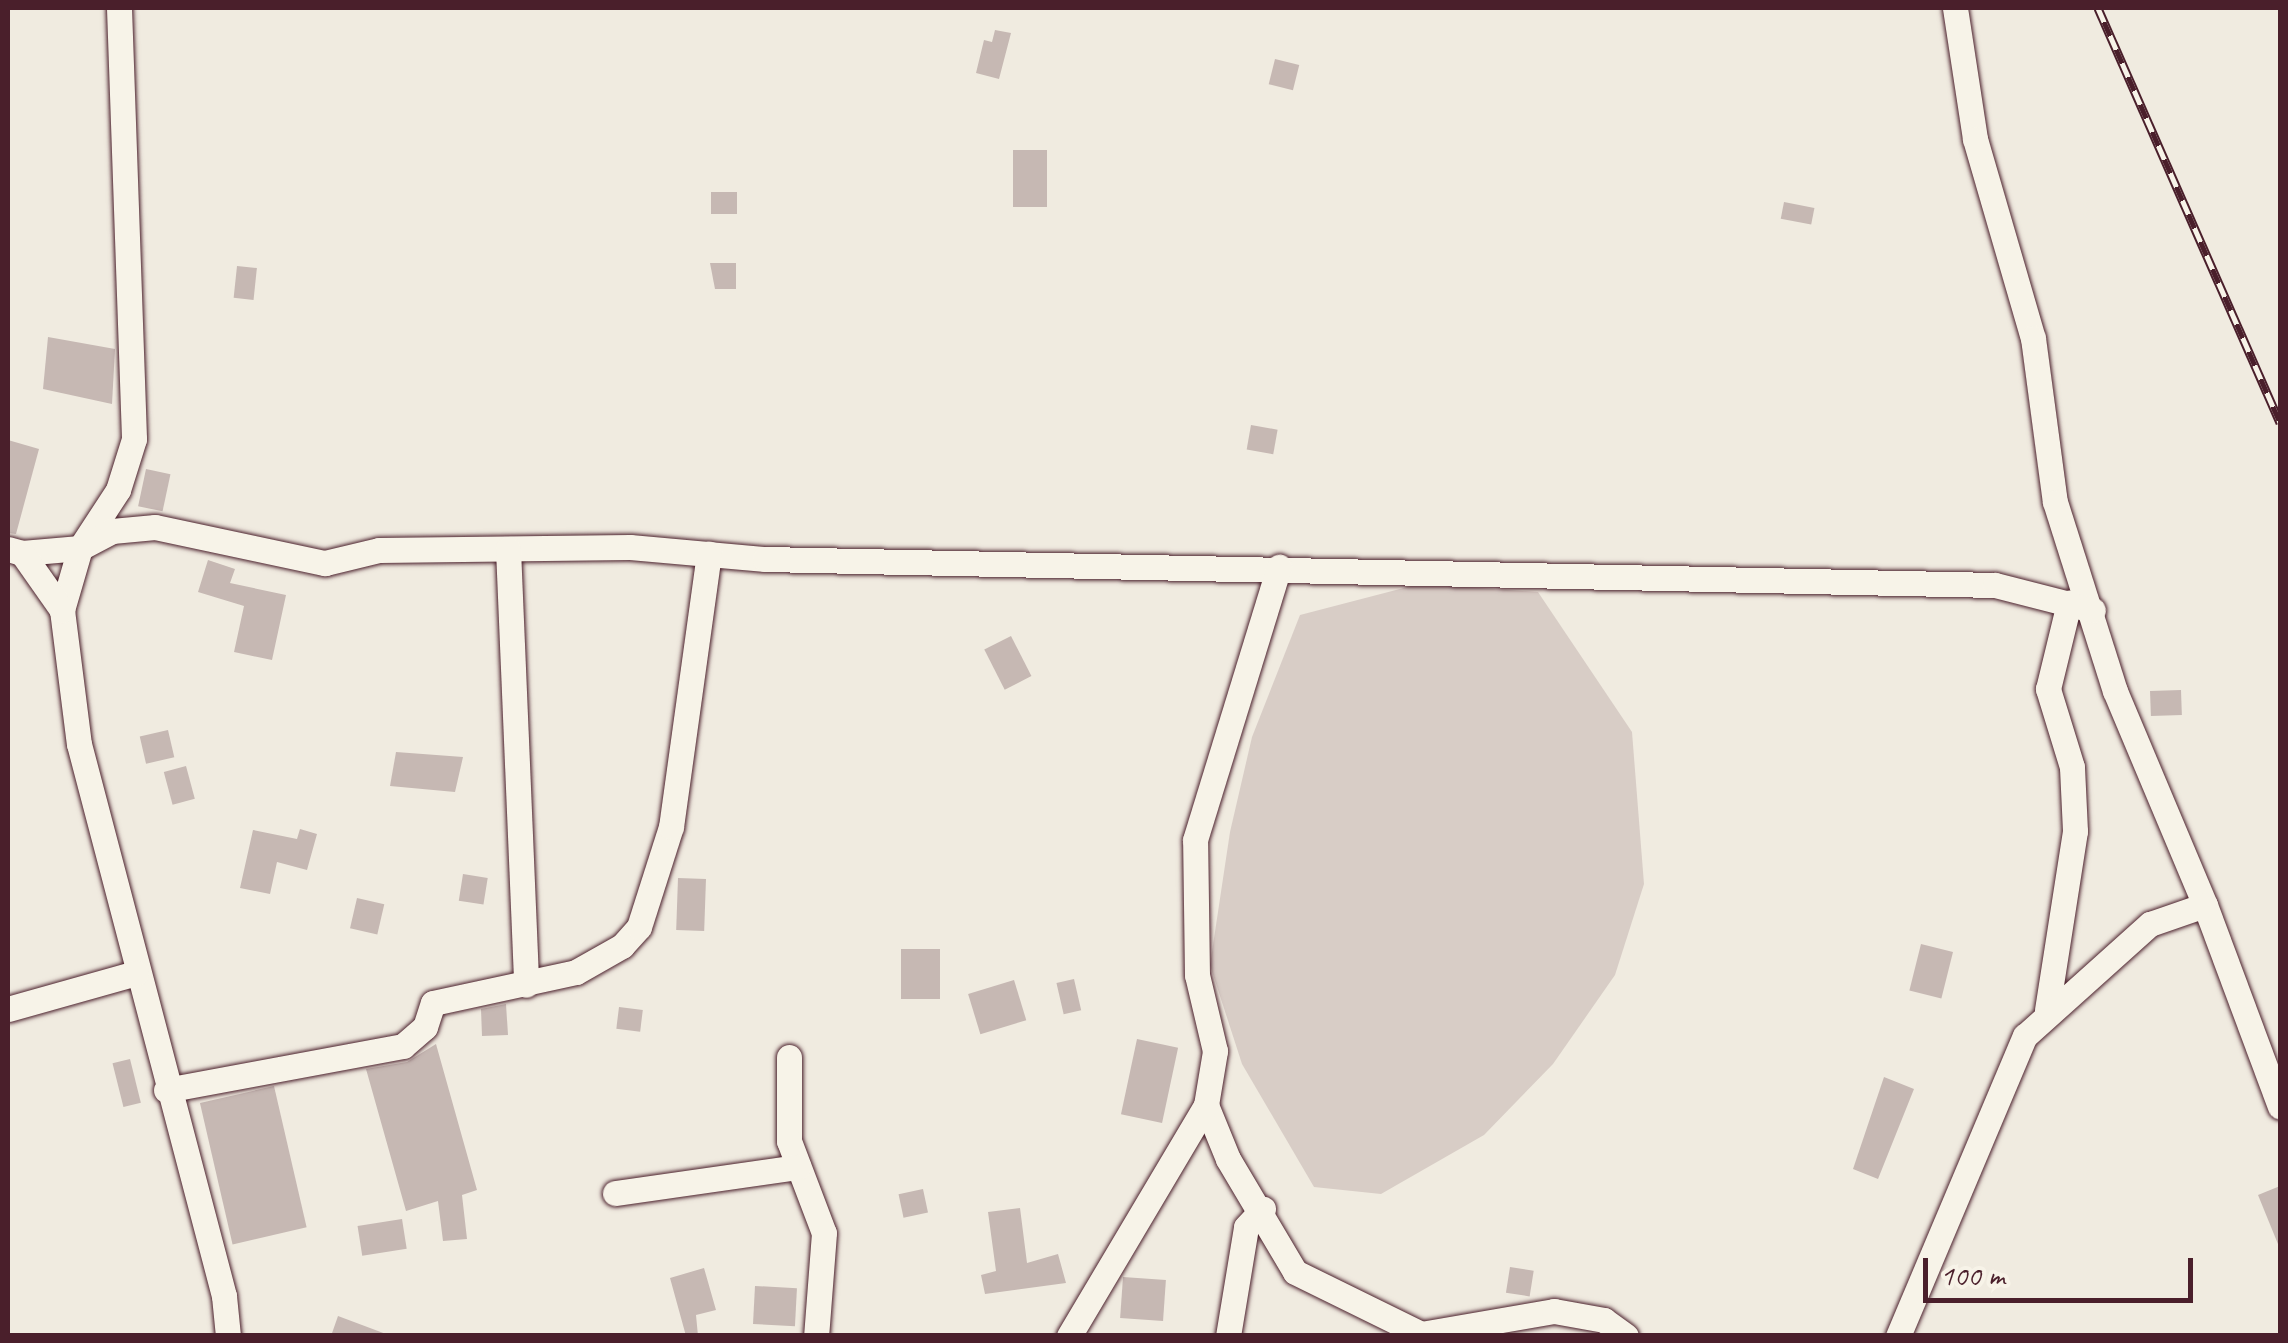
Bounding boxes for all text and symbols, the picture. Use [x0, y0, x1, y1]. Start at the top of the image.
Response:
scale bar [1928, 1238, 2198, 1300]
text: 100 m [1940, 1256, 2005, 1294]

